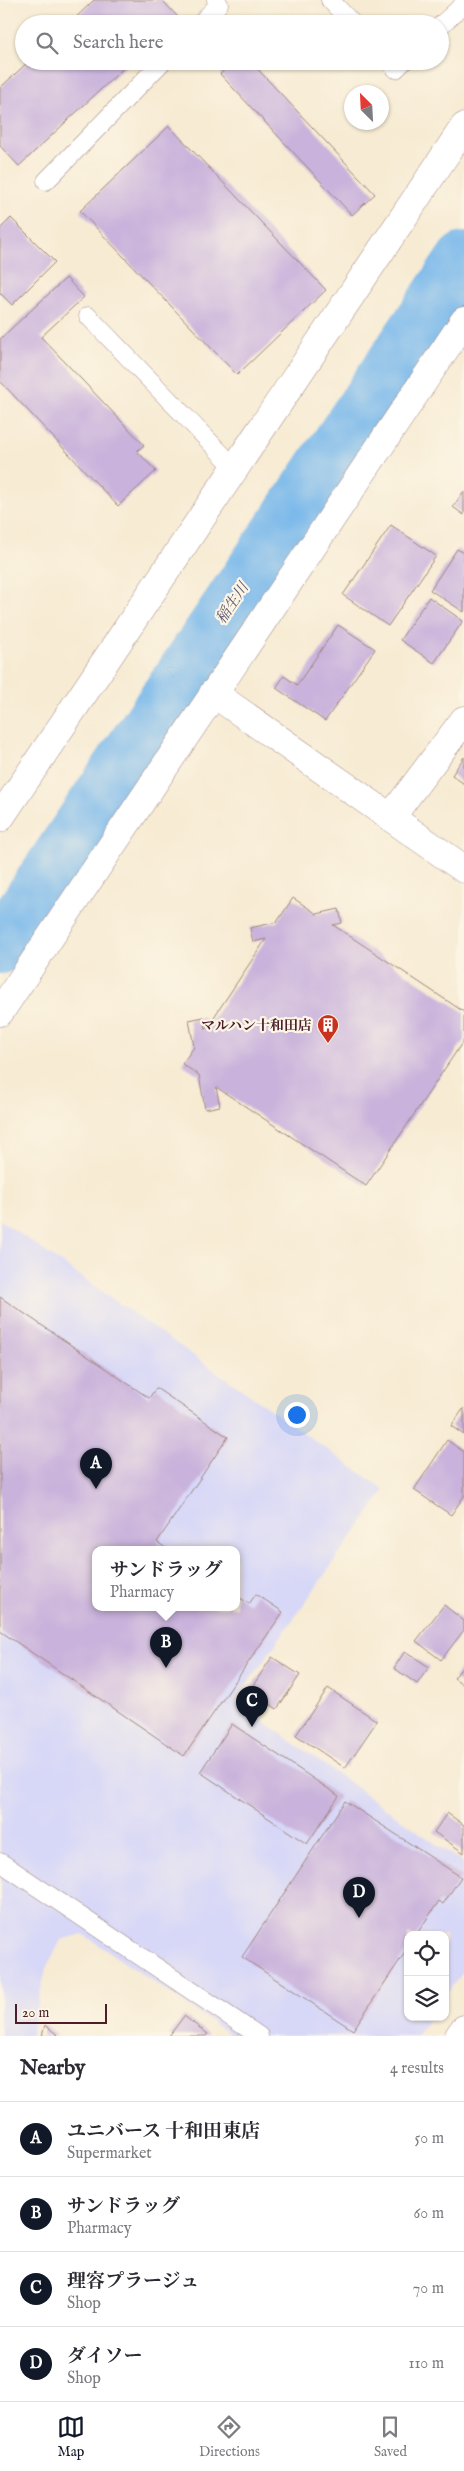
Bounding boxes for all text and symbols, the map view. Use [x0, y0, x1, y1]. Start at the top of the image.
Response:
search box [15, 15, 449, 70]
icon: search [33, 29, 61, 57]
text: Search here [73, 31, 164, 55]
north arrow [344, 85, 389, 130]
water label: 稲生川 [212, 578, 254, 627]
building icon: マルハン十和田店 [316, 1013, 340, 1044]
place label: マルハン十和田店 [201, 1017, 312, 1035]
your location [284, 1402, 310, 1428]
pin: A [80, 1448, 112, 1489]
popup [92, 1546, 240, 1611]
text: サンドラッグ [110, 1559, 222, 1583]
text: Pharmacy [110, 1583, 174, 1603]
pin: B [150, 1627, 182, 1668]
pin: C [236, 1686, 268, 1727]
pin: D [343, 1877, 375, 1918]
map controls [404, 1931, 449, 2021]
button: locate [404, 1931, 449, 1976]
button: layers [404, 1976, 449, 2021]
scale bar [15, 2001, 108, 2024]
text: 20 m [22, 2004, 49, 2022]
text: Nearby [20, 2055, 85, 2082]
text: 4 results [390, 2059, 444, 2079]
text: ユニバース 十和田東店 [67, 2120, 260, 2144]
text: A [31, 2129, 41, 2149]
text: 50 m [415, 2129, 444, 2149]
text: Supermarket [67, 2144, 152, 2164]
text: サンドラッグ [67, 2195, 180, 2219]
text: B [31, 2204, 41, 2224]
text: 60 m [414, 2204, 444, 2224]
text: Pharmacy [67, 2219, 132, 2239]
text: 理容プラージュ [67, 2270, 199, 2294]
text: C [30, 2279, 42, 2299]
text: 70 m [413, 2279, 444, 2299]
text: Shop [67, 2294, 101, 2314]
text: ダイソー [67, 2345, 143, 2369]
text: D [30, 2354, 42, 2374]
text: 110 m [408, 2354, 444, 2374]
text: Shop [67, 2369, 101, 2389]
tab: Map [57, 2413, 85, 2461]
tab: Directions [199, 2413, 260, 2461]
tab: Saved [374, 2413, 407, 2461]

